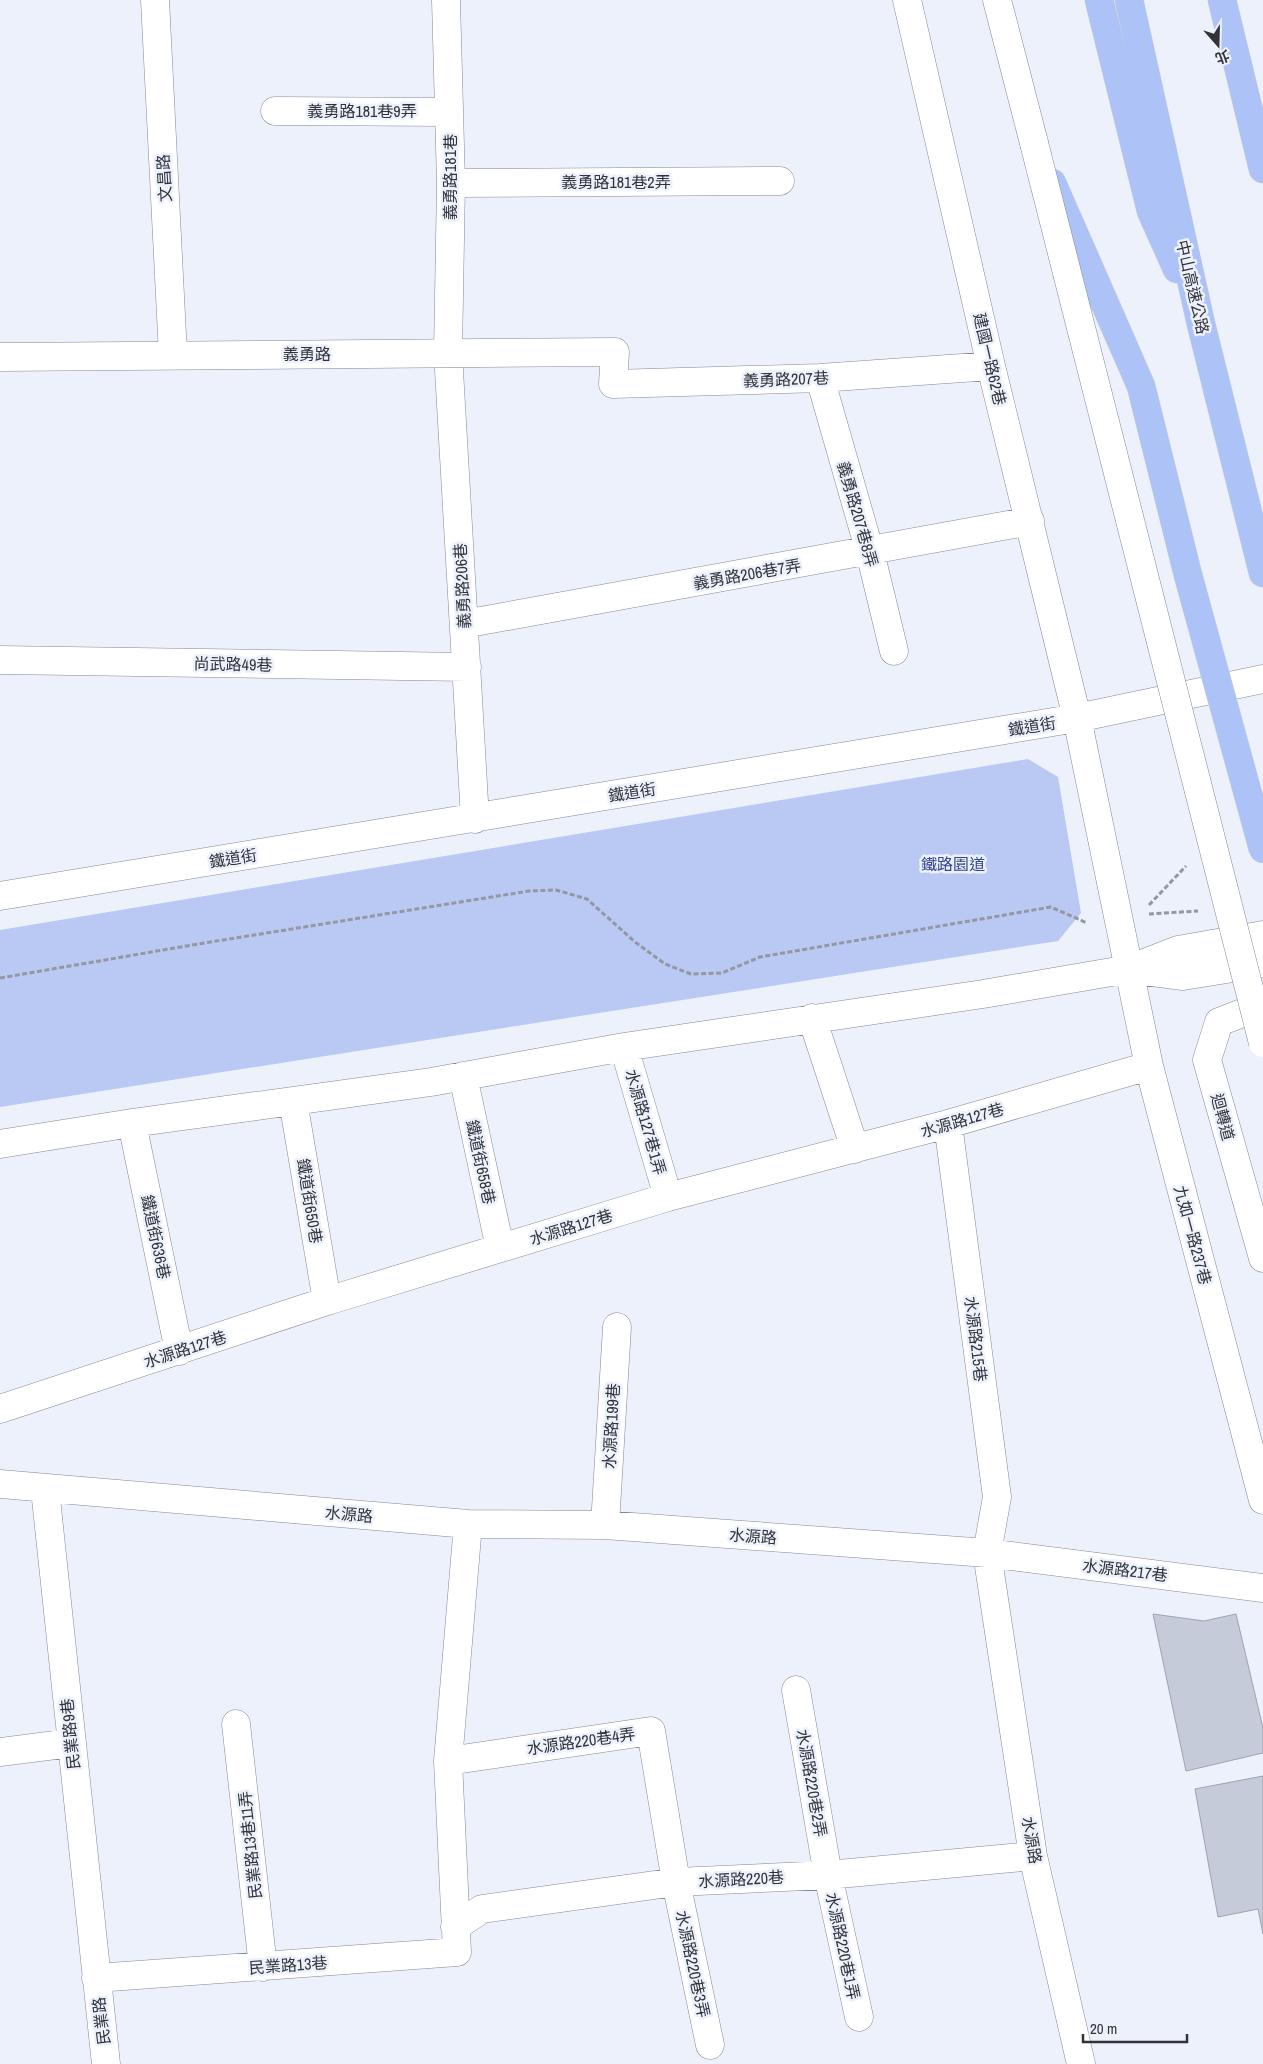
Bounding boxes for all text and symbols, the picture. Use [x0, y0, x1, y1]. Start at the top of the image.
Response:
north arrow [1193, 20, 1243, 70]
text: 北 [1213, 46, 1232, 68]
street label: 義勇路181巷9弄 [307, 100, 417, 122]
street label: 義勇路181巷 [439, 134, 461, 220]
street label: 文昌路 [152, 153, 176, 203]
street label: 義勇路181巷2弄 [561, 171, 671, 193]
street label: 中山高速公路 [1171, 238, 1215, 336]
street label: 建國一路62巷 [969, 310, 1011, 408]
street label: 義勇路 [283, 343, 331, 365]
street label: 義勇路207巷 [743, 367, 829, 391]
street label: 義勇路207巷8弄 [832, 458, 884, 570]
street label: 義勇路206巷 [449, 543, 475, 629]
street label: 義勇路206巷7弄 [691, 554, 803, 594]
street label: 尚武路49巷 [194, 652, 272, 676]
street label: 鐵道街 [1007, 711, 1057, 741]
street label: 鐵道街 [607, 777, 657, 807]
street label: 鐵道街 [208, 843, 258, 873]
park label: 鐵路園道 [921, 853, 985, 875]
street label: 水源路127巷1弄 [620, 1066, 672, 1178]
street label: 迴轉道 [1206, 1091, 1240, 1143]
street label: 水源路127巷 [918, 1098, 1006, 1142]
street label: 鐵道街658巷 [461, 1118, 501, 1206]
street label: 鐵道街650巷 [292, 1157, 328, 1245]
street label: 九如一路237巷 [1169, 1183, 1217, 1287]
street label: 鐵道街636巷 [136, 1193, 176, 1281]
street label: 水源路127巷 [527, 1204, 615, 1250]
street label: 水源路215巷 [960, 1295, 992, 1383]
street label: 水源路127巷 [141, 1325, 229, 1373]
street label: 水源路199巷 [598, 1383, 624, 1469]
street label: 水源路 [324, 1501, 374, 1527]
street label: 水源路 [728, 1523, 778, 1549]
street label: 水源路217巷 [1081, 1554, 1169, 1586]
street label: 民業路9巷 [55, 1697, 85, 1771]
street label: 水源路220巷4弄 [525, 1723, 637, 1759]
street label: 水源路220巷2弄 [792, 1727, 832, 1839]
street label: 民業路13巷11弄 [233, 1790, 267, 1900]
street label: 水源路 [1017, 1814, 1047, 1866]
street label: 水源路220巷 [698, 1866, 784, 1892]
street label: 水源路220巷1弄 [821, 1890, 865, 2002]
street label: 水源路220巷3弄 [671, 1908, 715, 2020]
street label: 民業路13巷 [248, 1951, 328, 1979]
street label: 民業路 [87, 1996, 115, 2046]
scale bar [1083, 2012, 1187, 2044]
text: 20 m [1090, 2018, 1117, 2039]

